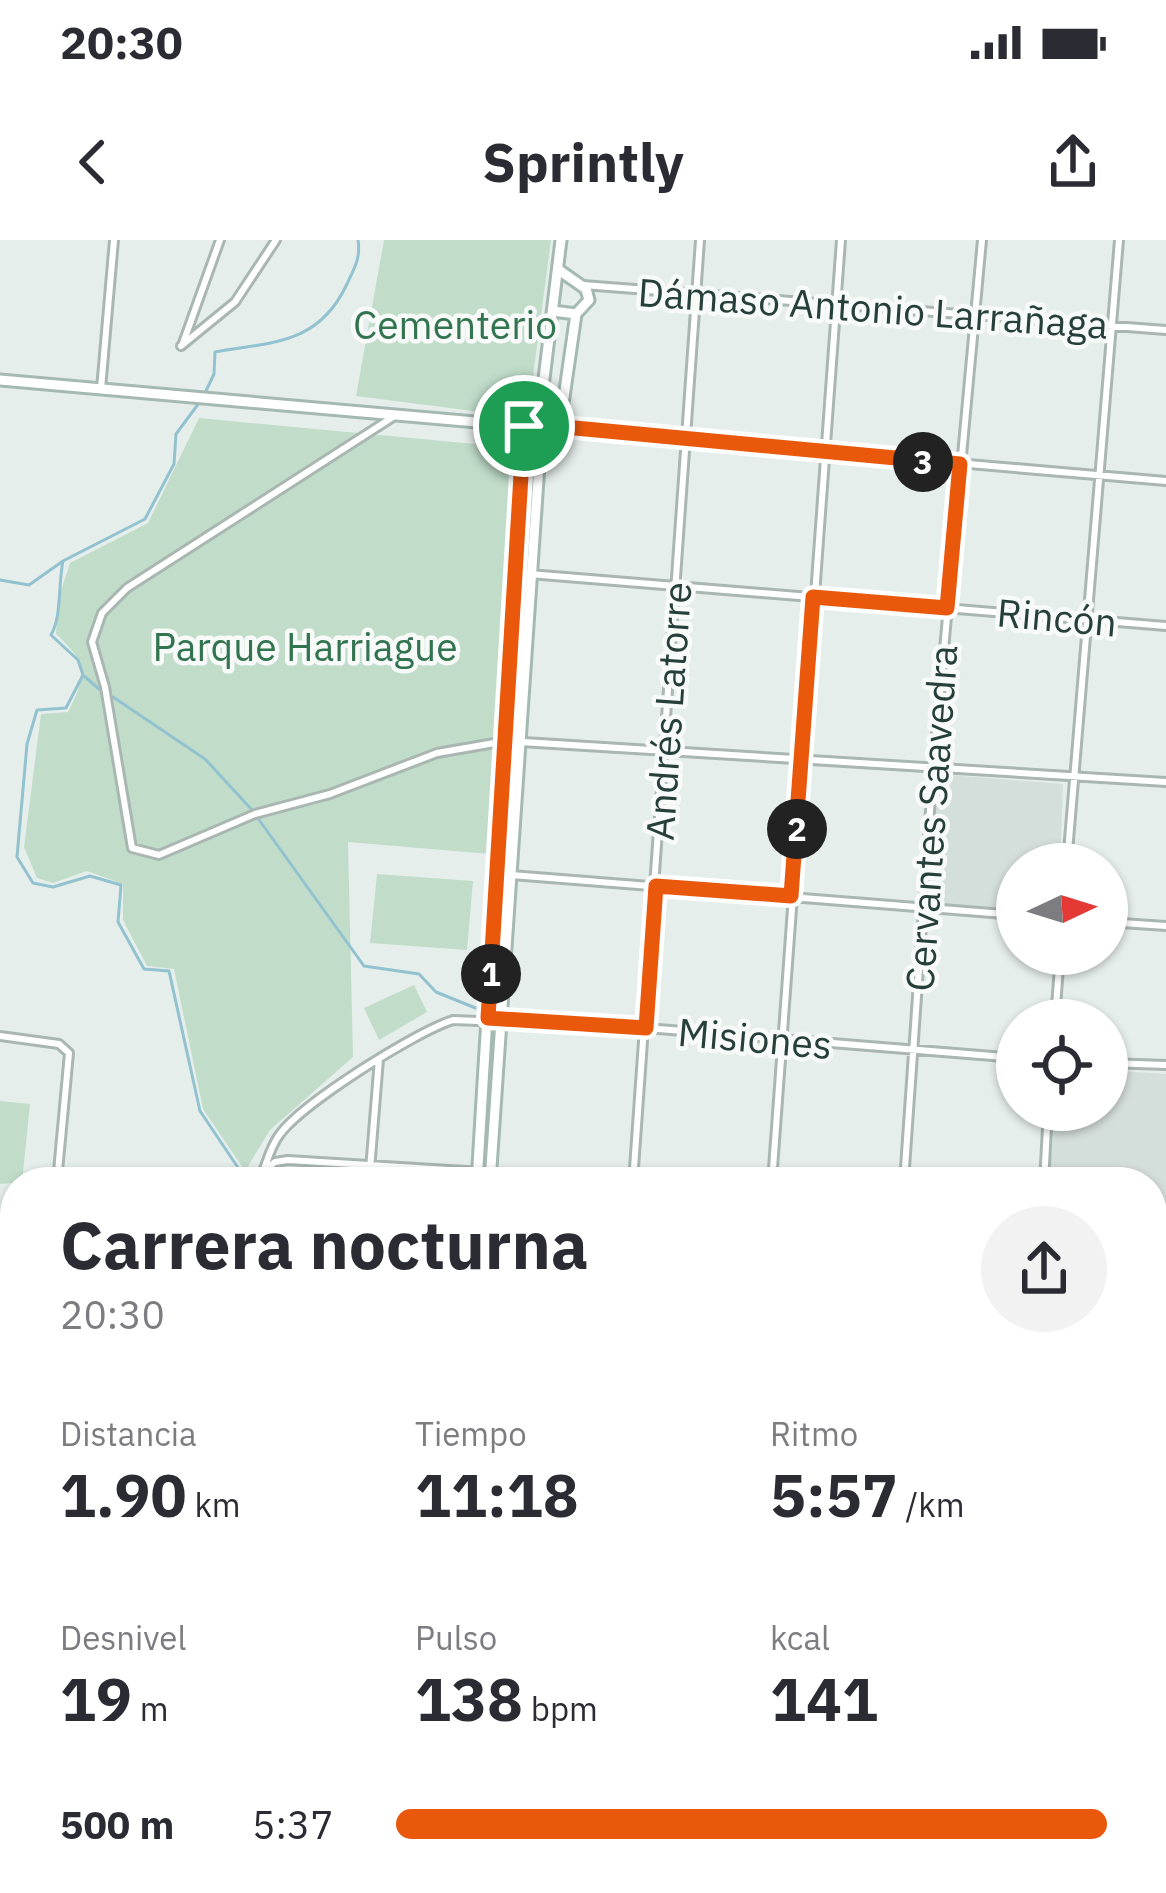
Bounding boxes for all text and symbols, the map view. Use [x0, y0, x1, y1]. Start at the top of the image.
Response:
text: 20:30 [60, 13, 183, 71]
text: Sprintly [482, 127, 684, 197]
icon: back [60, 129, 126, 195]
icon: share [1040, 129, 1106, 195]
street label: Dámaso Antonio Larrañaga [636, 266, 1110, 350]
park label: Cementerio [353, 299, 557, 350]
pin [473, 375, 575, 477]
icon: arrive [491, 393, 557, 459]
pin: 3 [893, 432, 953, 492]
text: 3 [913, 440, 933, 483]
street label: Andrés Latorre [634, 580, 702, 842]
street label: Rincón [995, 586, 1119, 648]
park label: Parque Harriague [152, 621, 458, 672]
street label: Cervantes Saavedra [893, 643, 969, 993]
pin: 2 [767, 799, 827, 859]
text: 2 [787, 807, 807, 850]
north arrow [996, 843, 1128, 975]
map controls [996, 843, 1128, 1131]
pin: 1 [461, 944, 521, 1004]
text: 1 [481, 952, 501, 995]
button: locate [996, 999, 1128, 1131]
street label: Misiones [676, 1006, 834, 1070]
text: Carrera nocturna [60, 1201, 588, 1287]
button: share [981, 1206, 1107, 1332]
text: 20:30 [60, 1289, 165, 1340]
text: Distancia [60, 1412, 197, 1455]
text: Tiempo [415, 1412, 527, 1455]
text: Ritmo [770, 1412, 858, 1455]
text: 1.90 [60, 1455, 187, 1534]
text: 11:18 [415, 1455, 579, 1534]
text: 5:57 [770, 1455, 898, 1534]
text: km [187, 1483, 241, 1526]
text: /km [898, 1483, 964, 1526]
text: Desnivel [60, 1616, 186, 1659]
text: Pulso [415, 1616, 497, 1659]
text: kcal [770, 1616, 830, 1659]
text: 19 [60, 1659, 132, 1738]
text: 138 [415, 1659, 523, 1738]
text: 141 [770, 1659, 878, 1738]
text: m [132, 1687, 169, 1730]
text: bpm [523, 1687, 598, 1730]
text: 500 m [60, 1799, 174, 1850]
text: 5:37 [252, 1799, 334, 1850]

